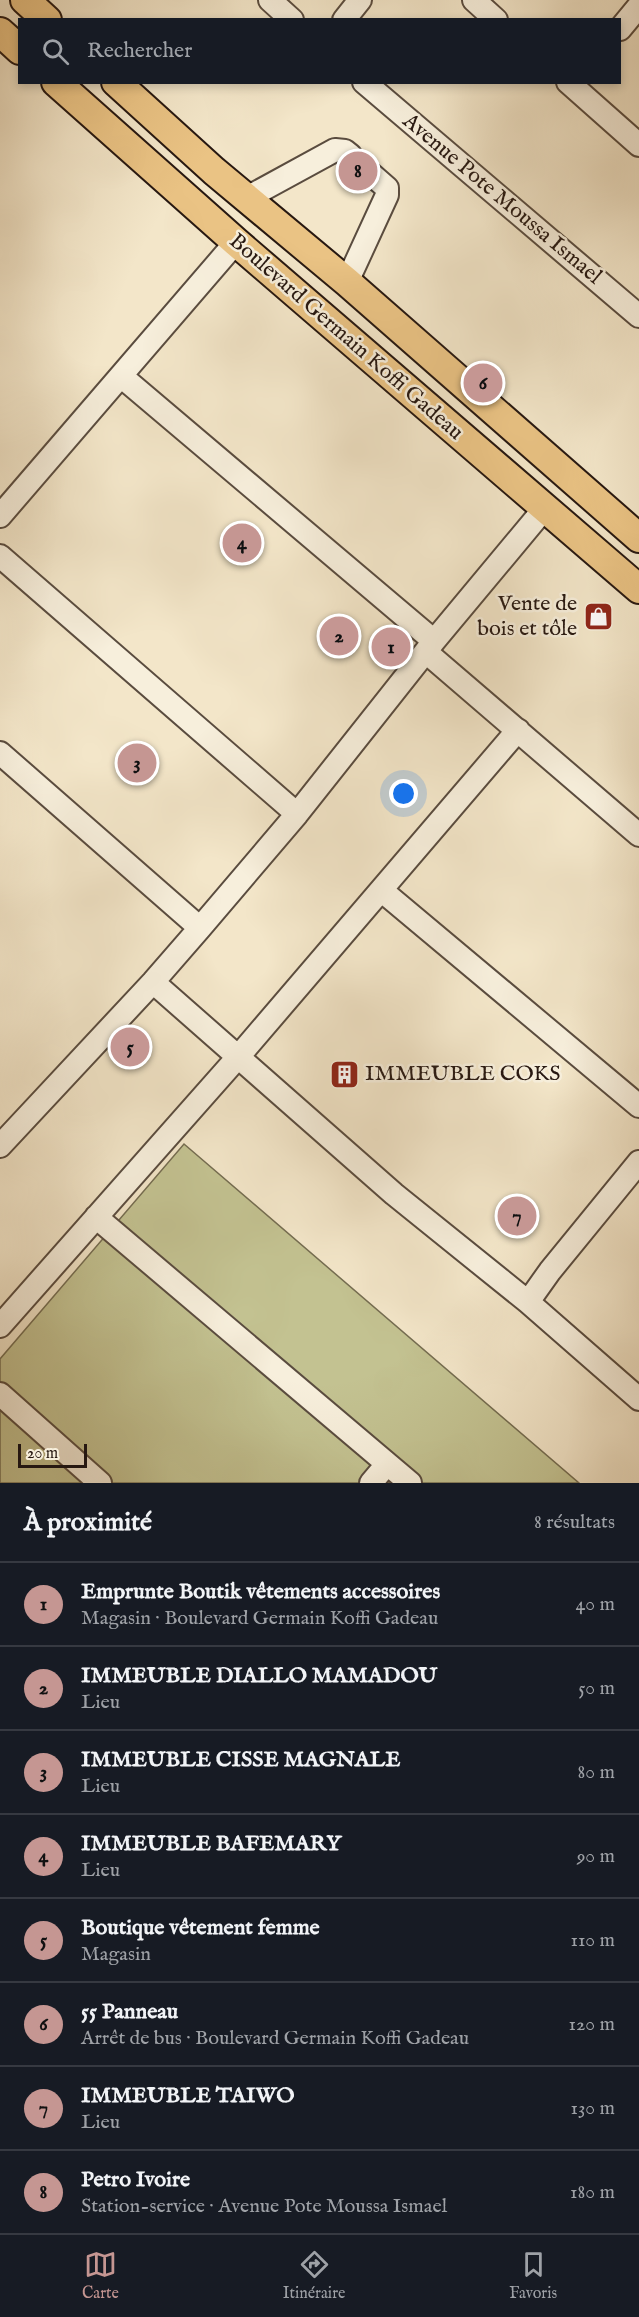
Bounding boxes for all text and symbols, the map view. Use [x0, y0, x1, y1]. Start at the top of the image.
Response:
search box [18, 18, 621, 84]
icon: search [39, 35, 72, 68]
text: Rechercher [87, 37, 192, 65]
street label: Avenue Pote Moussa Ismael [396, 107, 607, 291]
pin: 8 [338, 148, 378, 194]
street label: Boulevard Germain Koffi Gadeau [223, 228, 469, 446]
pin: 6 [464, 360, 502, 406]
pin: 4 [222, 520, 262, 566]
place label: Vente de bois et tôle [477, 590, 577, 643]
shop icon: Vente de bois et tôle [582, 601, 614, 633]
pin: 2 [320, 614, 358, 658]
pin: 1 [372, 624, 410, 670]
pin: 3 [118, 740, 156, 786]
your location [389, 779, 418, 808]
pin: 5 [110, 1024, 150, 1070]
building icon: IMMEUBLE COKS [328, 1058, 360, 1090]
place label: IMMEUBLE COKS [365, 1060, 561, 1088]
pin: 7 [498, 1194, 536, 1238]
scale bar [18, 1441, 87, 1468]
text: 20 m [27, 1444, 58, 1464]
text: À proximité [24, 1506, 152, 1539]
text: 8 résultats [534, 1510, 615, 1535]
text: Emprunte Boutik vêtements accessoires [81, 1578, 440, 1606]
text: 1 [40, 1592, 47, 1617]
text: 40 m [576, 1592, 615, 1617]
text: Magasin · Boulevard Germain Koffi Gadeau [81, 1606, 438, 1631]
text: IMMEUBLE DIALLO MAMADOU [81, 1662, 437, 1690]
text: 2 [39, 1676, 48, 1701]
text: 50 m [578, 1676, 615, 1701]
text: Lieu [81, 1690, 120, 1715]
text: IMMEUBLE CISSE MAGNALE [81, 1746, 400, 1774]
text: 3 [40, 1760, 47, 1785]
text: 80 m [578, 1760, 615, 1785]
text: Lieu [81, 1774, 120, 1799]
text: IMMEUBLE BAFEMARY [81, 1830, 341, 1858]
text: 4 [39, 1844, 48, 1869]
text: 90 m [577, 1844, 615, 1869]
text: Lieu [81, 1858, 120, 1883]
text: Boutique vêtement femme [81, 1914, 320, 1942]
text: 5 [40, 1928, 47, 1953]
text: 110 m [571, 1928, 615, 1953]
text: Magasin [81, 1942, 151, 1967]
text: 55 Panneau [81, 1998, 178, 2026]
text: 6 [39, 2012, 48, 2037]
text: 120 m [569, 2012, 615, 2037]
text: Arrêt de bus · Boulevard Germain Koffi Gadeau [81, 2026, 469, 2051]
text: IMMEUBLE TAIWO [81, 2082, 294, 2110]
text: 7 [39, 2096, 48, 2121]
text: 130 m [570, 2096, 615, 2121]
text: Lieu [81, 2110, 120, 2135]
text: Petro Ivoire [81, 2166, 190, 2194]
text: 8 [40, 2180, 47, 2205]
text: 180 m [570, 2180, 615, 2205]
text: Station-service · Avenue Pote Moussa Ismael [81, 2194, 447, 2219]
tab: Carte [82, 2248, 119, 2304]
tab: Itinéraire [283, 2248, 345, 2304]
tab: Favoris [509, 2248, 557, 2304]

